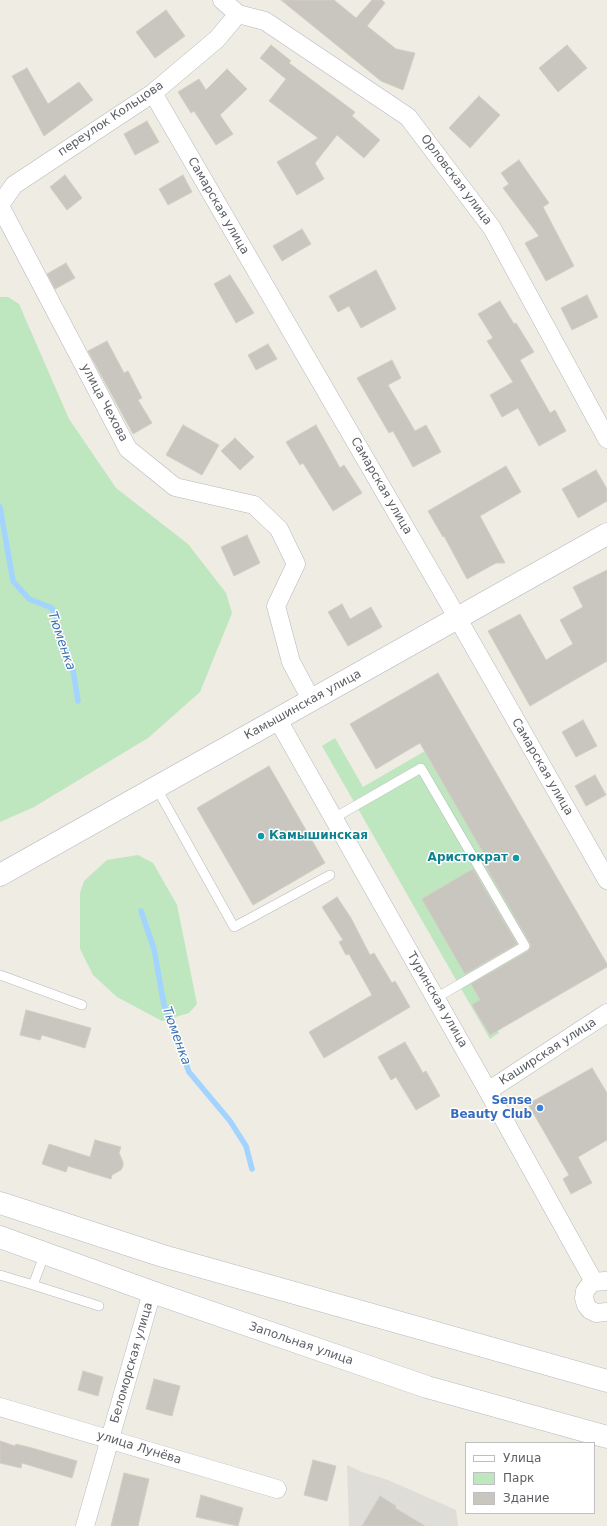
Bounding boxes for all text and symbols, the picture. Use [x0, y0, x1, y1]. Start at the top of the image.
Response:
street label: переулок Кольцова [56, 78, 166, 160]
street label: Орловская улица [417, 132, 495, 228]
street label: Самарская улица [184, 155, 252, 257]
street label: улица Чехова [77, 361, 131, 445]
street label: Самарская улица [347, 435, 415, 537]
water label: Тюменка [44, 610, 78, 672]
street label: Камышинская улица [242, 667, 364, 743]
street label: Самарская улица [508, 716, 576, 818]
place label: Камышинская [269, 829, 368, 843]
marker: Камышинская [256, 831, 266, 841]
place label: Аристократ [428, 851, 508, 865]
marker: Аристократ [511, 853, 521, 863]
street label: Туринская улица [404, 950, 470, 1050]
water label: Тюменка [158, 1005, 194, 1067]
street label: Каширская улица [497, 1015, 599, 1089]
place label: Sense Beauty Club [450, 1094, 532, 1122]
marker: Sense Beauty Club [535, 1103, 545, 1113]
street label: Беломорская улица [108, 1301, 156, 1425]
street label: Запольная улица [247, 1319, 355, 1369]
street label: улица Лунёва [95, 1428, 183, 1468]
legend [465, 1442, 595, 1514]
text: Улица [503, 1451, 541, 1465]
text: Парк [503, 1471, 534, 1485]
text: Здание [503, 1491, 549, 1505]

